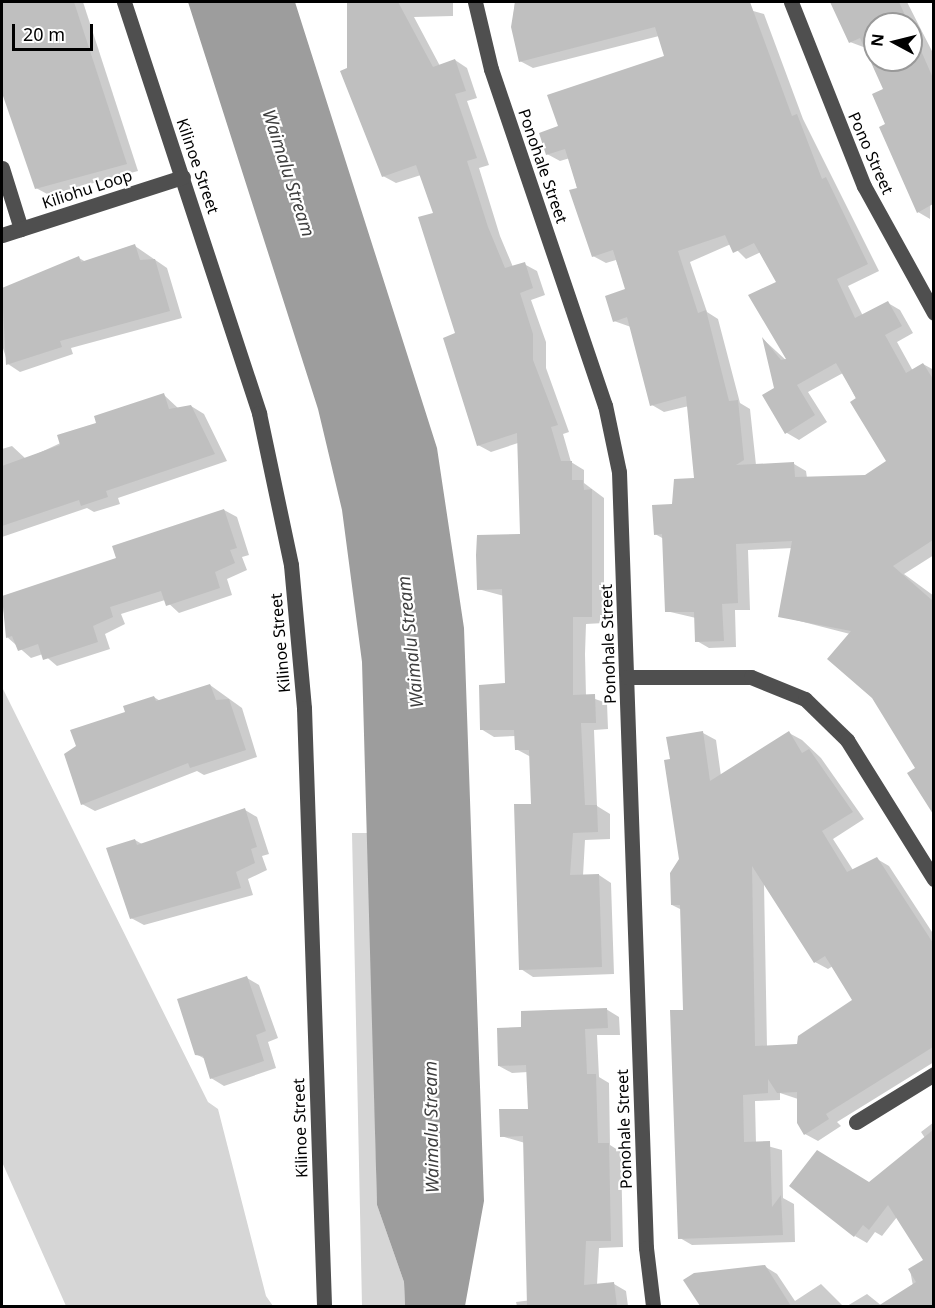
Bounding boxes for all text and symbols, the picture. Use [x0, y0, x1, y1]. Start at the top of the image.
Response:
scale bar [15, 12, 96, 50]
north arrow [863, 12, 923, 72]
text: 20 m [23, 22, 65, 46]
text: N [865, 32, 889, 48]
street label: Ponohale Street [514, 106, 572, 226]
water label: Waimalu Stream [258, 107, 320, 239]
street label: Pono Street [844, 109, 898, 197]
street label: Kilinoe Street [173, 116, 223, 216]
street label: Kiliohu Loop [40, 165, 134, 213]
water label: Waimalu Stream [392, 575, 428, 709]
street label: Ponohale Street [596, 584, 620, 704]
street label: Kilinoe Street [266, 592, 294, 694]
water label: Waimalu Stream [419, 1061, 443, 1193]
street label: Ponohale Street [612, 1069, 636, 1189]
street label: Kilinoe Street [289, 1078, 311, 1178]

